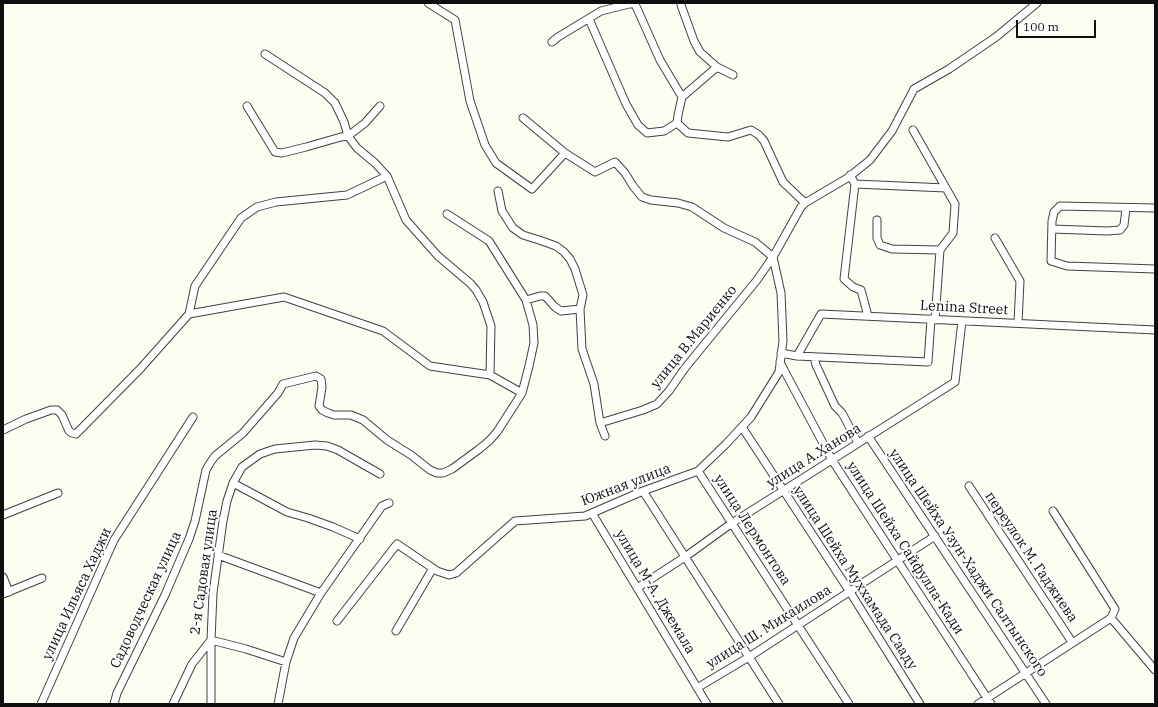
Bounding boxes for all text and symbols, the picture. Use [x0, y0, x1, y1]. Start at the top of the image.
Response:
scale bar [1018, 12, 1098, 38]
text: 100 m [1023, 19, 1059, 34]
street label: улица В.Мариенко [647, 282, 741, 392]
street label: Lenina Street [919, 297, 1009, 319]
street label: улица А.Ханова [764, 420, 864, 492]
street label: улица Шейха Узун-Хаджи Салтынского [885, 446, 1051, 680]
street label: улица Шейха Сайфулла-Кади [843, 458, 967, 638]
street label: Южная улица [579, 460, 673, 510]
street label: улица Лермонтова [710, 471, 794, 589]
street label: улица Шейха Муххамада Сааду [789, 483, 921, 673]
street label: переулок М. Гаджиева [981, 489, 1081, 625]
street label: 2-я Садовая улица [187, 508, 221, 636]
street label: улица Ильяса Хаджи [39, 525, 115, 663]
street label: улица М-А. Джемала [611, 527, 699, 657]
street label: Садоводческая улица [107, 529, 185, 671]
street label: улица Ш. Микаилова [703, 582, 835, 672]

